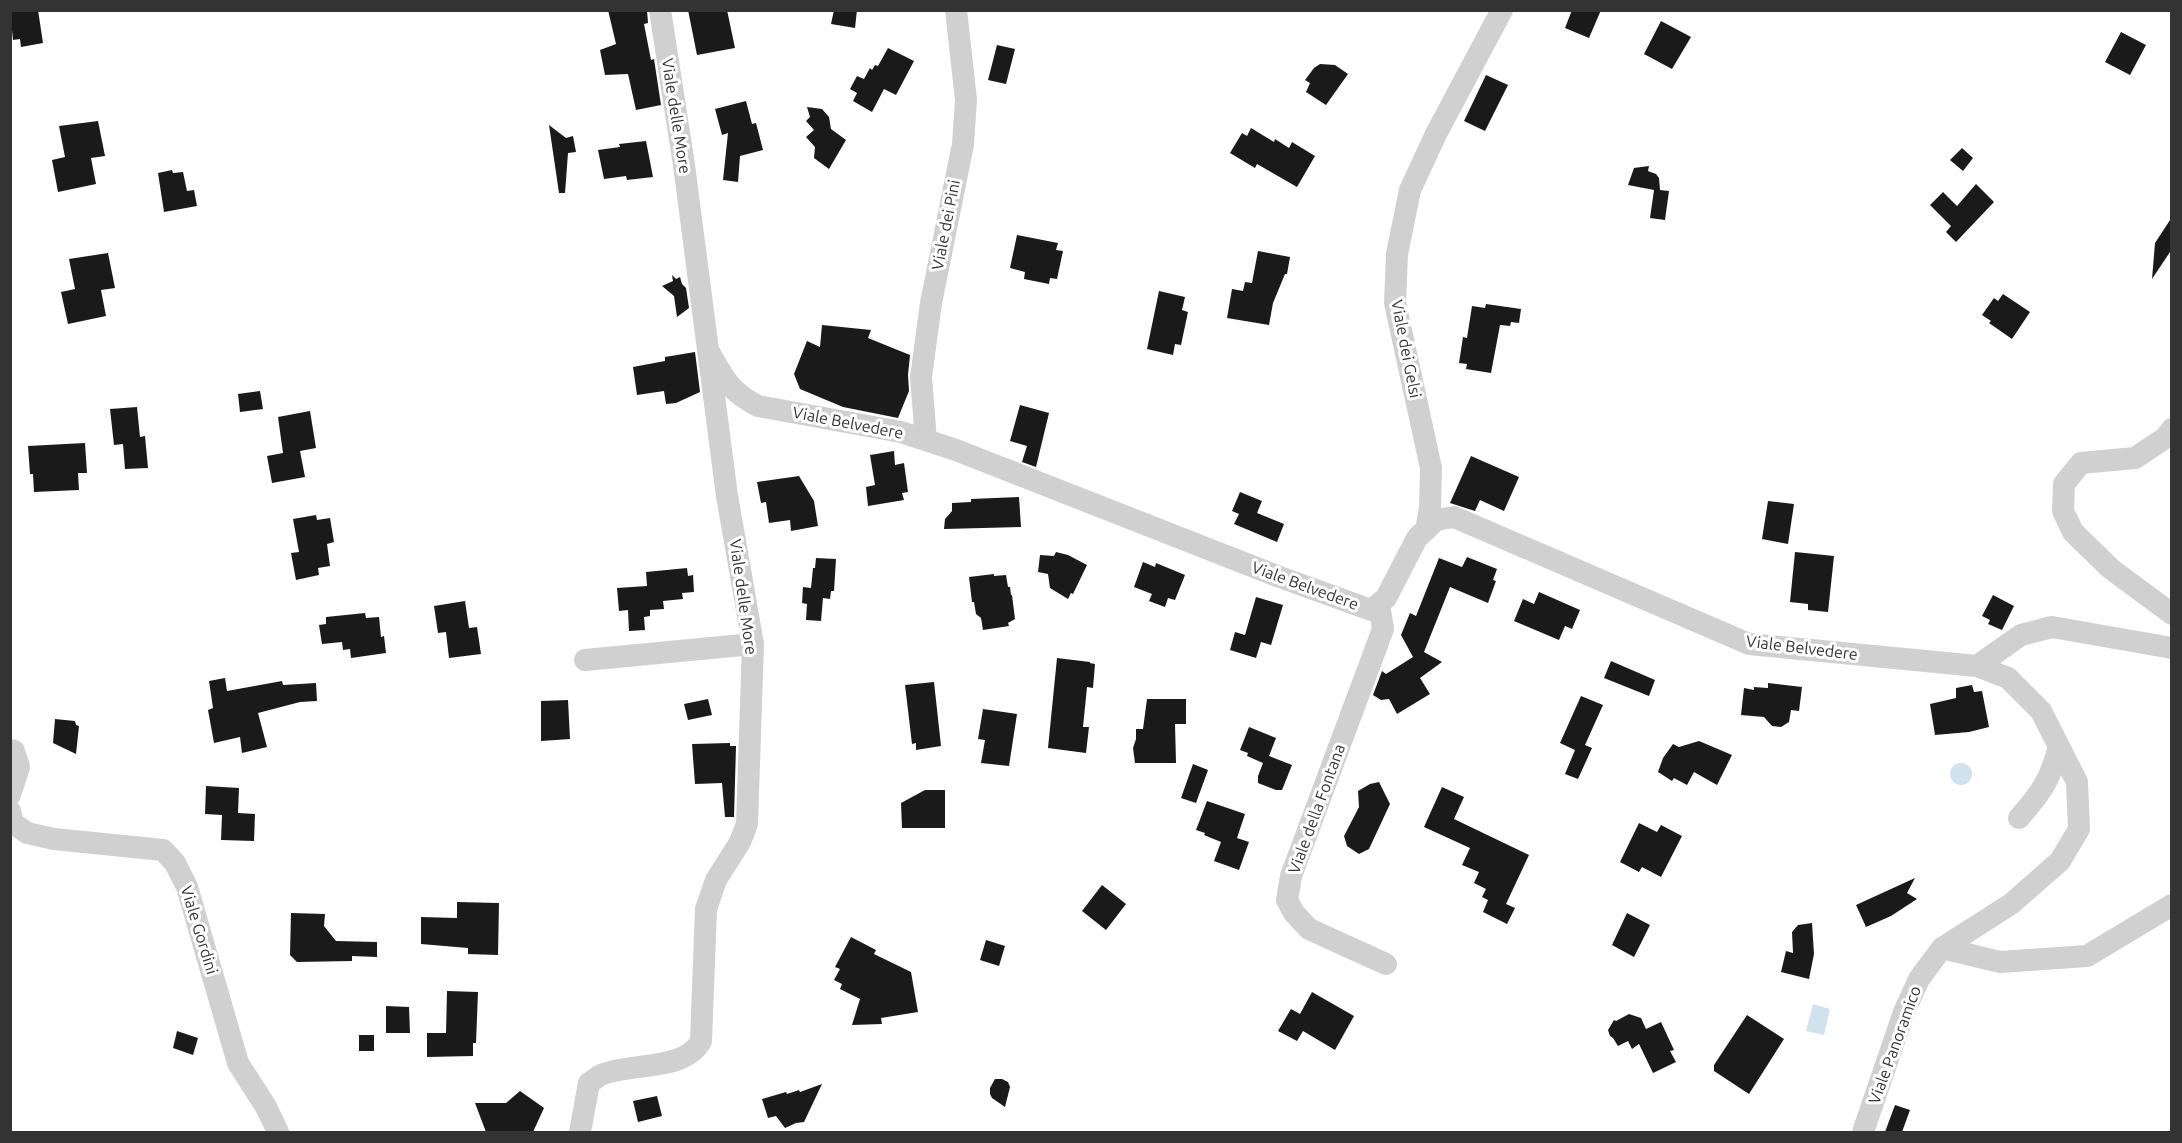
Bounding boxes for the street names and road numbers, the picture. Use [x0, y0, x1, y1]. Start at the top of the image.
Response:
street label: Viale delle More [657, 57, 695, 175]
street label: Viale dei Pini [928, 178, 964, 272]
street label: Viale dei Gelsi [1387, 298, 1425, 400]
street label: Viale Belvedere [791, 403, 905, 443]
street label: Viale delle More [725, 538, 761, 656]
street label: Viale Belvedere [1249, 558, 1361, 614]
street label: Viale Belvedere [1745, 632, 1859, 664]
street label: Viale della Fontana [1285, 741, 1349, 877]
street label: Viale Gordini [176, 883, 222, 977]
street label: Viale Panoramico [1865, 983, 1925, 1107]

